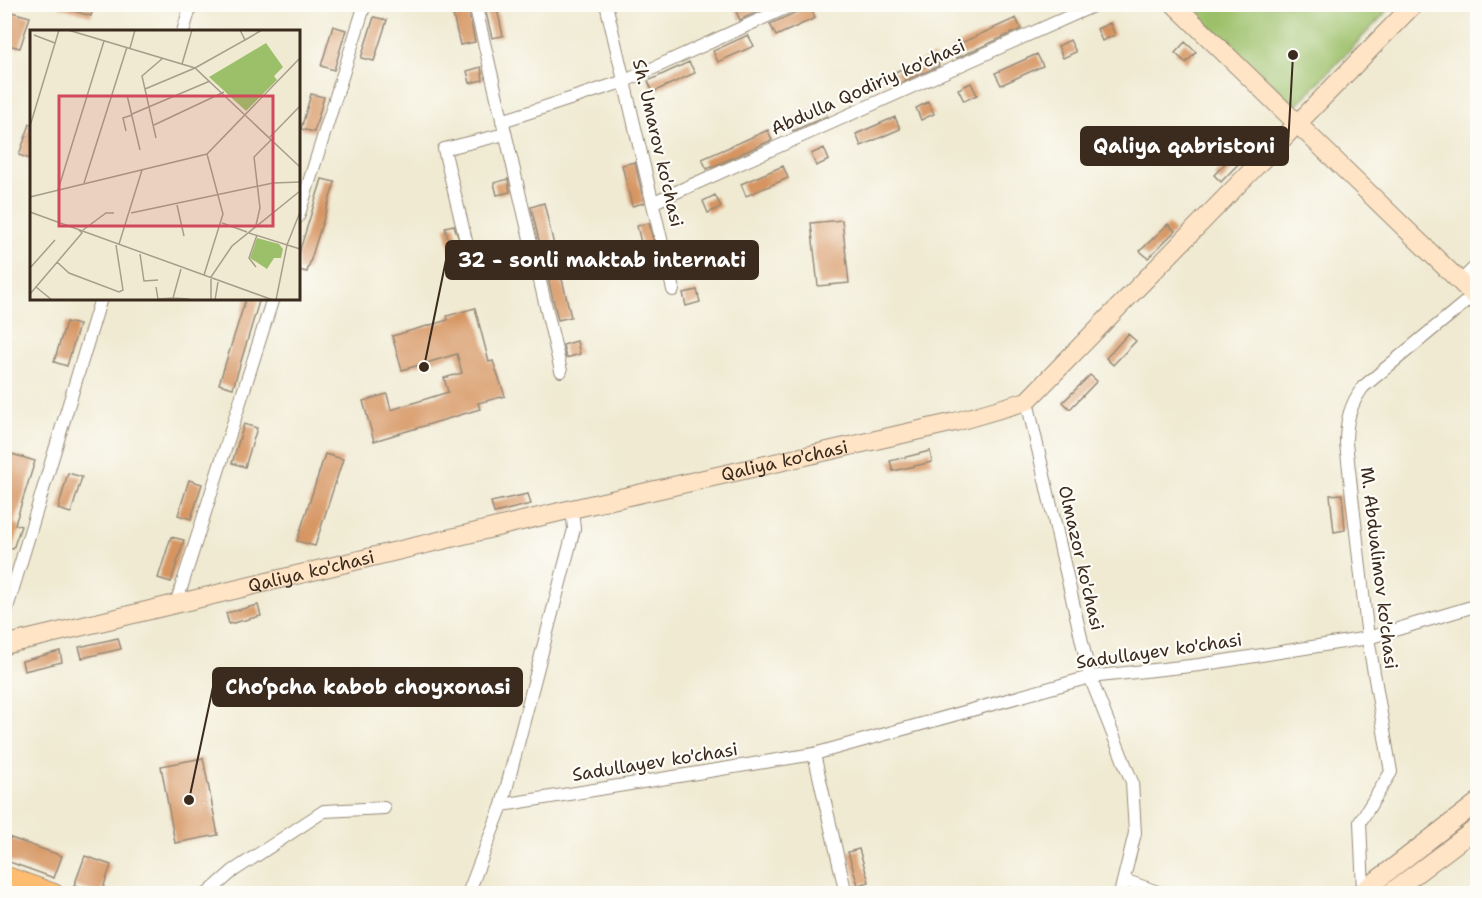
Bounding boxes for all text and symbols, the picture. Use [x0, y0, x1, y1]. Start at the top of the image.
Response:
inset map [30, 30, 300, 300]
street label: Abdulla Qodiriy ko'chasi [767, 33, 969, 141]
street label: Sh. Umarov ko'chasi [627, 57, 689, 229]
callout: Qaliya qabristoni [1081, 127, 1288, 165]
text: Qaliya qabristoni [1093, 133, 1275, 159]
callout: 32 - sonli maktab internati [446, 241, 758, 279]
text: 32 - sonli maktab internati [458, 247, 746, 273]
street label: Qaliya ko'chasi [719, 435, 850, 487]
street label: M. Abdualimov ko'chasi [1355, 466, 1403, 670]
street label: Olmazor ko'chasi [1053, 483, 1109, 633]
street label: Qaliya ko'chasi [246, 545, 377, 598]
street label: Sadullayev ko'chasi [1074, 627, 1244, 675]
callout: Cho‘pcha kabob choyxonasi [213, 668, 522, 706]
text: Cho‘pcha kabob choyxonasi [225, 674, 511, 700]
street label: Sadullayev ko'chasi [570, 737, 740, 787]

